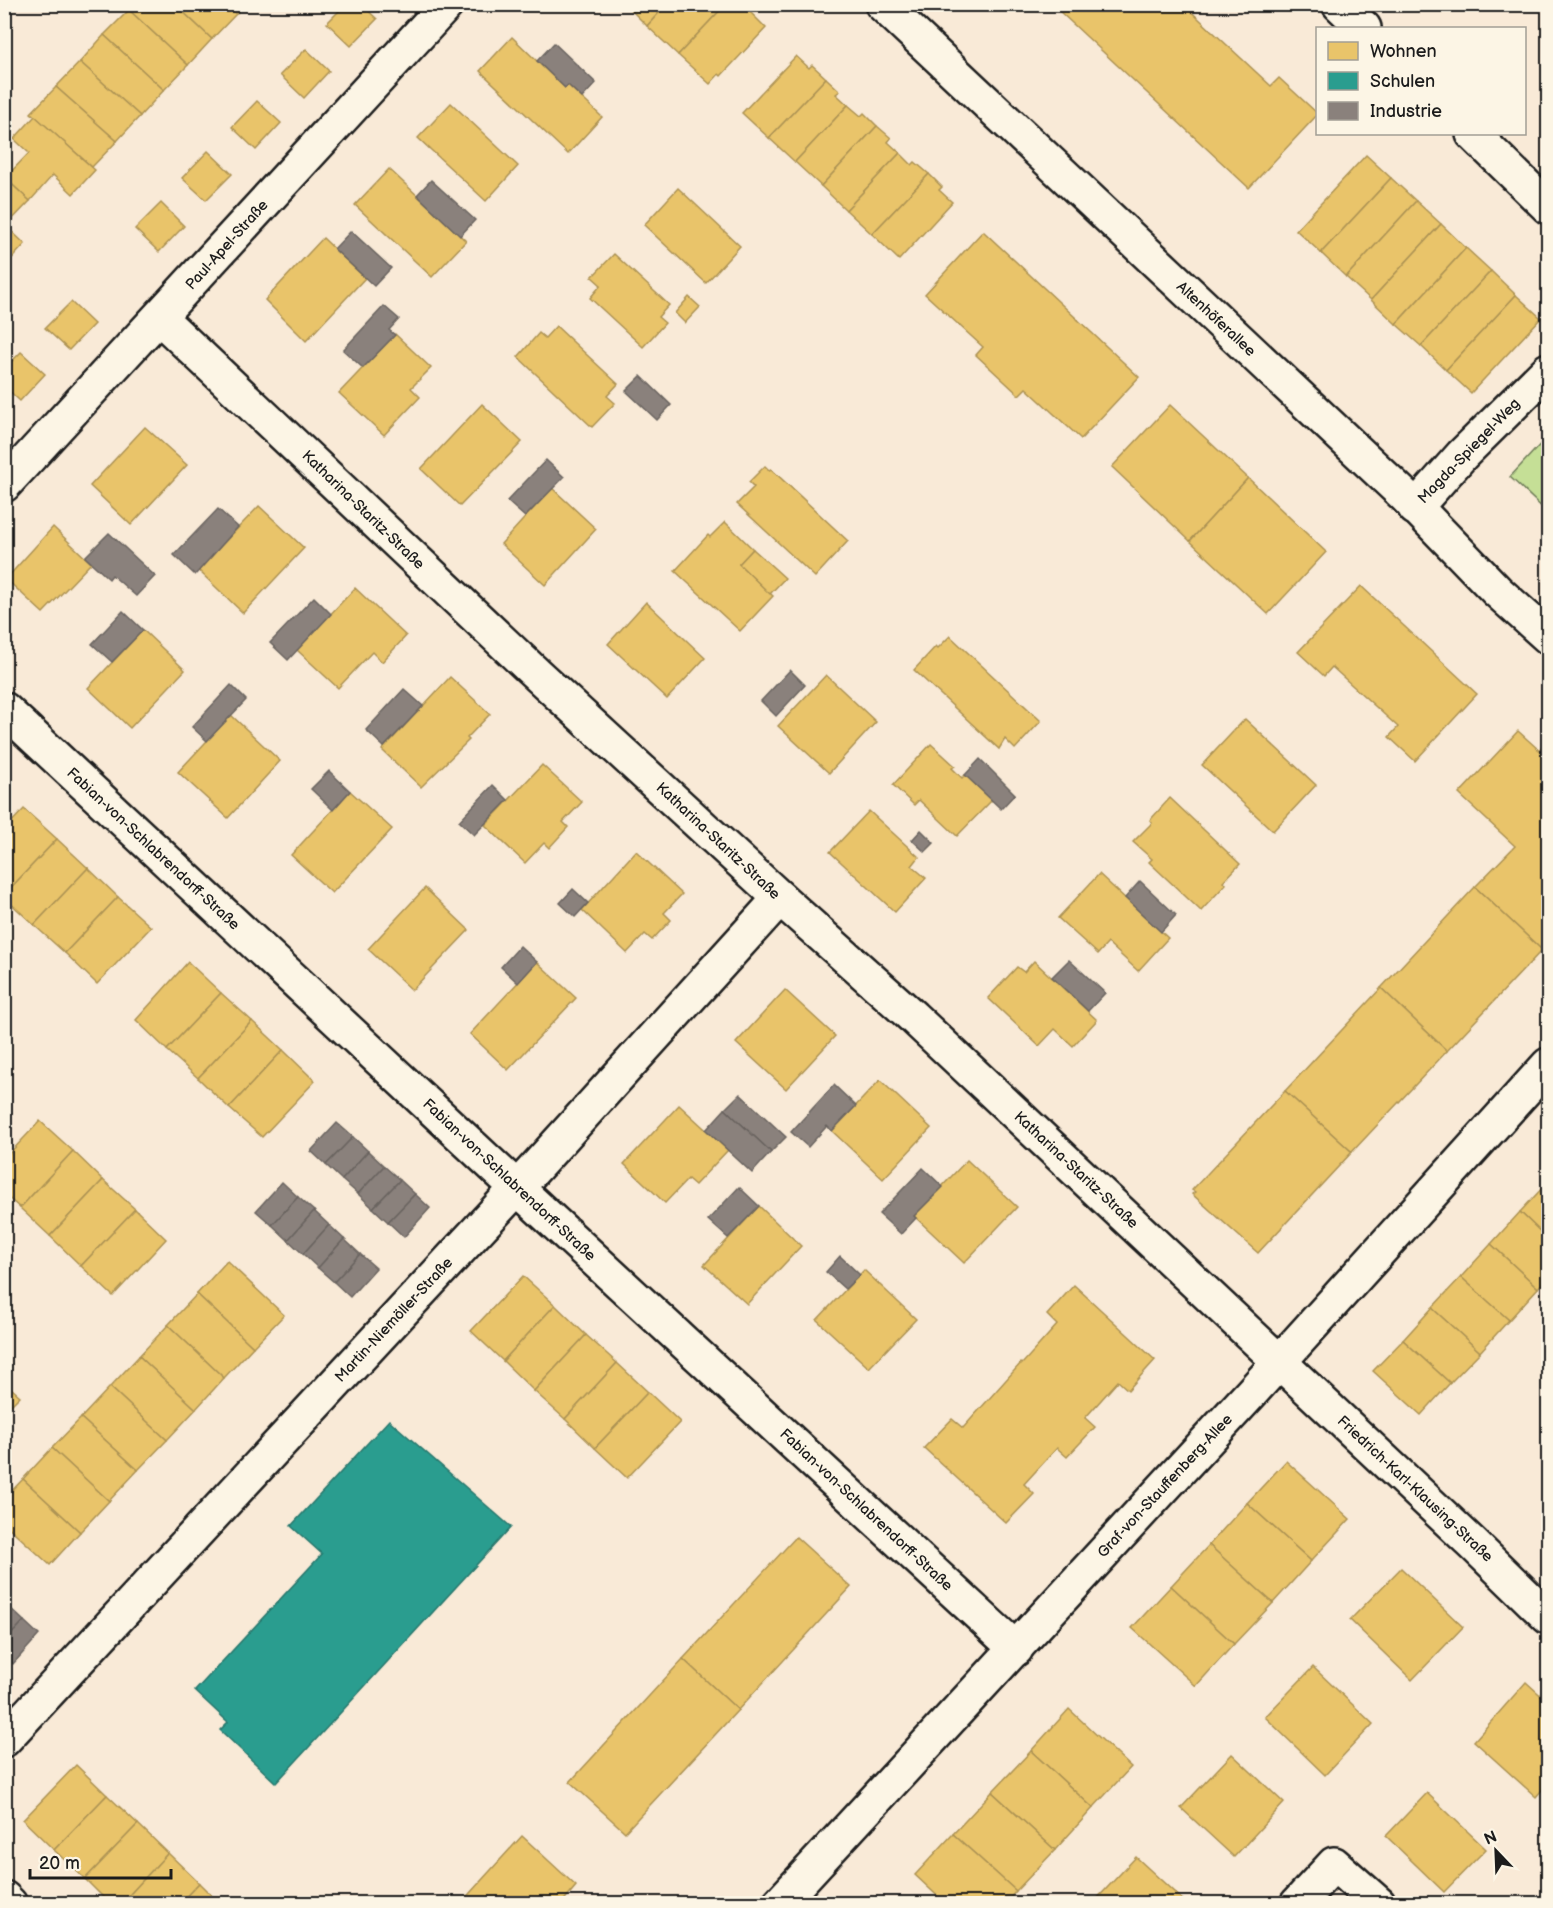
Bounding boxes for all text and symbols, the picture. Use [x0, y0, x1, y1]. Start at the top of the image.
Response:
legend [1316, 27, 1526, 135]
text: Wohnen [1370, 41, 1437, 62]
text: Schulen [1370, 71, 1435, 92]
text: Industrie [1370, 101, 1442, 122]
street label: Paul-Apel-Straße [182, 196, 272, 294]
street label: Altenhöferallee [1172, 277, 1260, 361]
street label: Magda-Spiegel-Weg [1414, 394, 1524, 508]
street label: Katharina-Staritz-Straße [298, 446, 428, 574]
street label: Fabian-von-Schlabrendorff-Straße [63, 764, 244, 934]
street label: Katharina-Staritz-Straße [652, 778, 784, 904]
street label: Fabian-von-Schlabrendorff-Straße [419, 1095, 600, 1265]
street label: Katharina-Staritz-Straße [1010, 1107, 1142, 1233]
street label: Martin-Niemöller-Straße [331, 1253, 457, 1386]
street label: Graf-von-Stauffenberg-Allee [1093, 1410, 1237, 1562]
street label: Friedrich-Karl-Klausing-Straße [1333, 1412, 1497, 1566]
street label: Fabian-von-Schlabrendorff-Straße [776, 1425, 957, 1595]
north arrow [1466, 1821, 1526, 1881]
text: N [1481, 1827, 1500, 1850]
scale bar [30, 1842, 171, 1880]
text: 20 m [39, 1853, 80, 1874]

